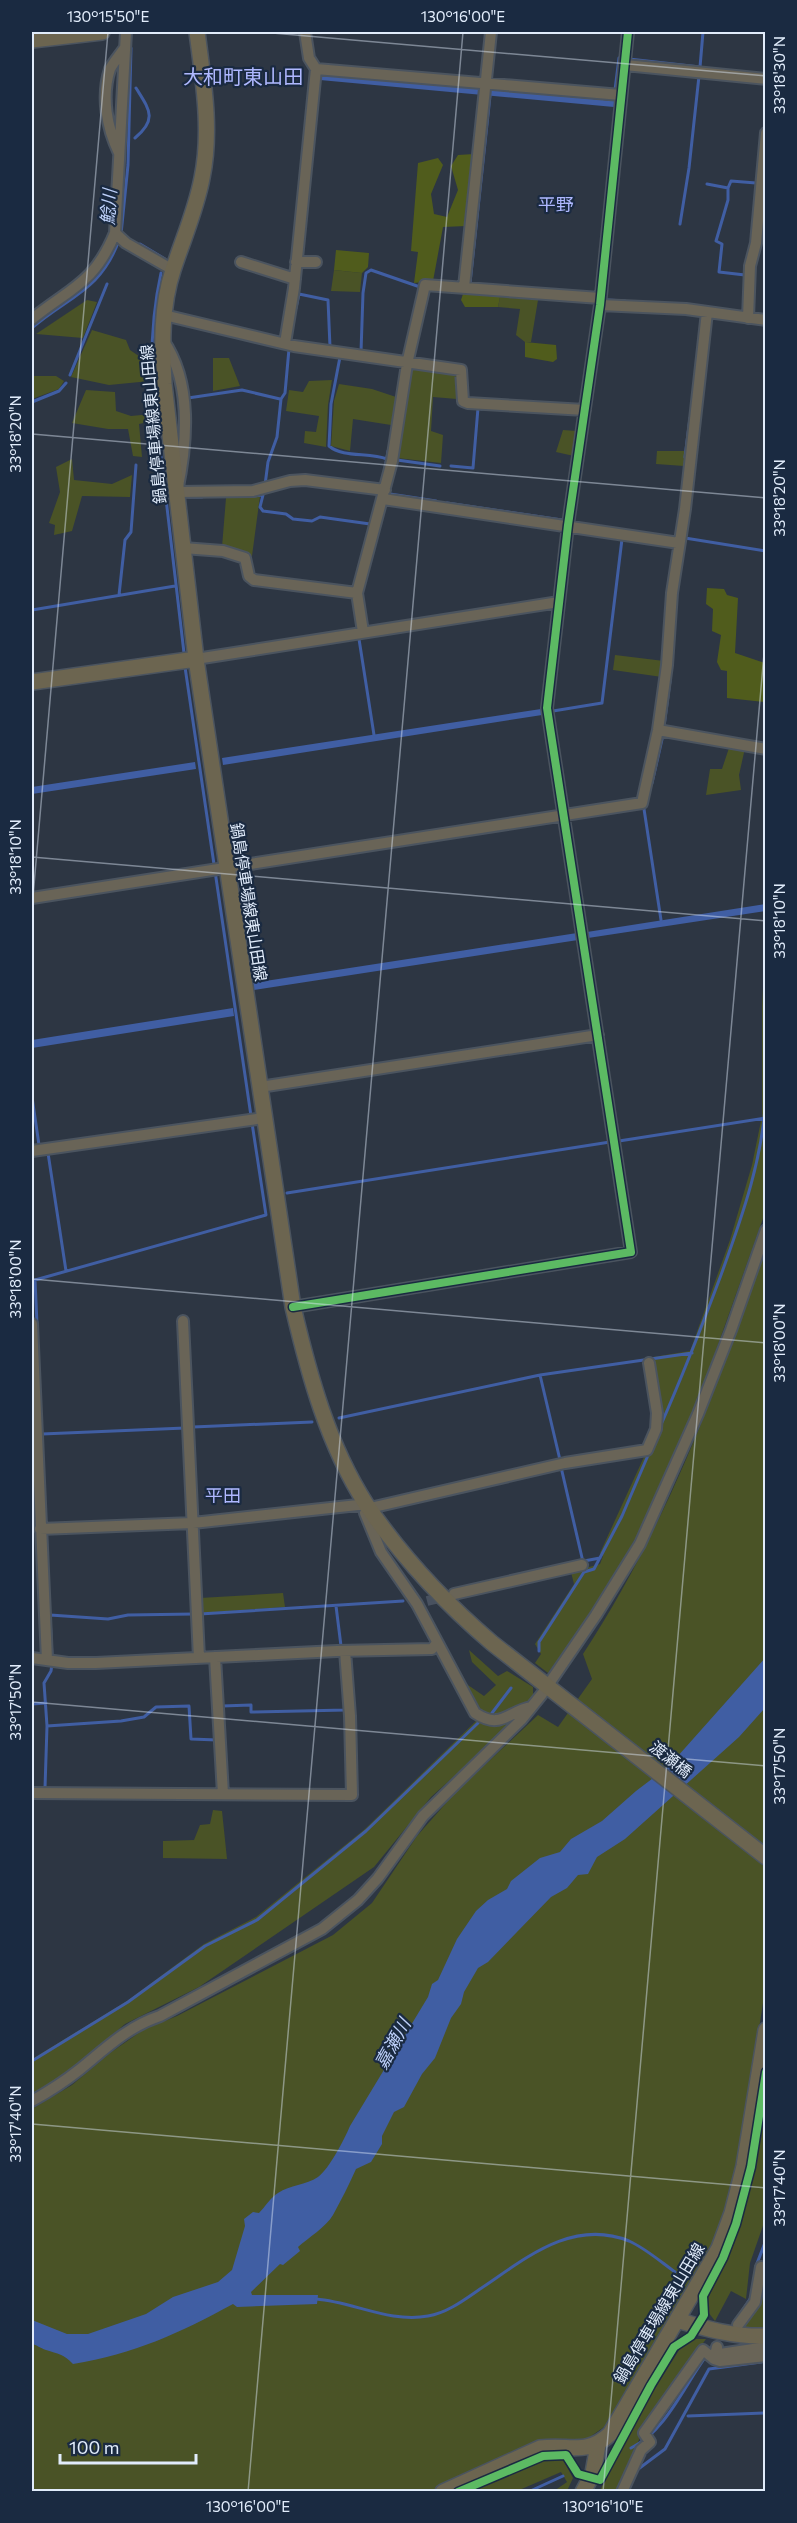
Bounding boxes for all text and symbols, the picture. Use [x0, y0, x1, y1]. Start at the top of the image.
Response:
text: 130°15'50"E [67, 7, 149, 25]
text: 130°16'00"E [421, 7, 505, 25]
text: 33°18'30"N [770, 36, 788, 114]
district label: 大和町東山田 [183, 64, 303, 88]
water label: 鯰川 [96, 186, 120, 226]
district label: 平野 [538, 193, 574, 215]
street label: 鍋島停車場線東山田線 [136, 344, 169, 505]
text: 33°18'20"N [6, 395, 24, 473]
text: 33°18'20"N [770, 459, 788, 537]
text: 33°18'10"N [6, 819, 24, 895]
street label: 鍋島停車場線東山田線 [228, 821, 271, 982]
text: 33°18'10"N [770, 883, 788, 959]
text: 33°18'00"N [6, 1239, 24, 1319]
text: 33°18'00"N [770, 1303, 788, 1383]
district label: 平田 [205, 1484, 241, 1506]
text: 33°17'50"N [6, 1664, 24, 1740]
text: 33°17'50"N [770, 1728, 788, 1804]
street label: 渡瀬橋 [647, 1736, 696, 1781]
water label: 嘉瀬川 [369, 2013, 416, 2072]
text: 33°17'40"N [6, 2085, 24, 2163]
text: 33°17'40"N [770, 2149, 788, 2227]
street label: 鍋島停車場線東山田線 [609, 2239, 708, 2386]
scale bar [60, 2427, 196, 2465]
text: 100 m [69, 2436, 119, 2458]
text: 130°16'00"E [206, 2497, 290, 2515]
text: 130°16'10"E [562, 2497, 644, 2515]

